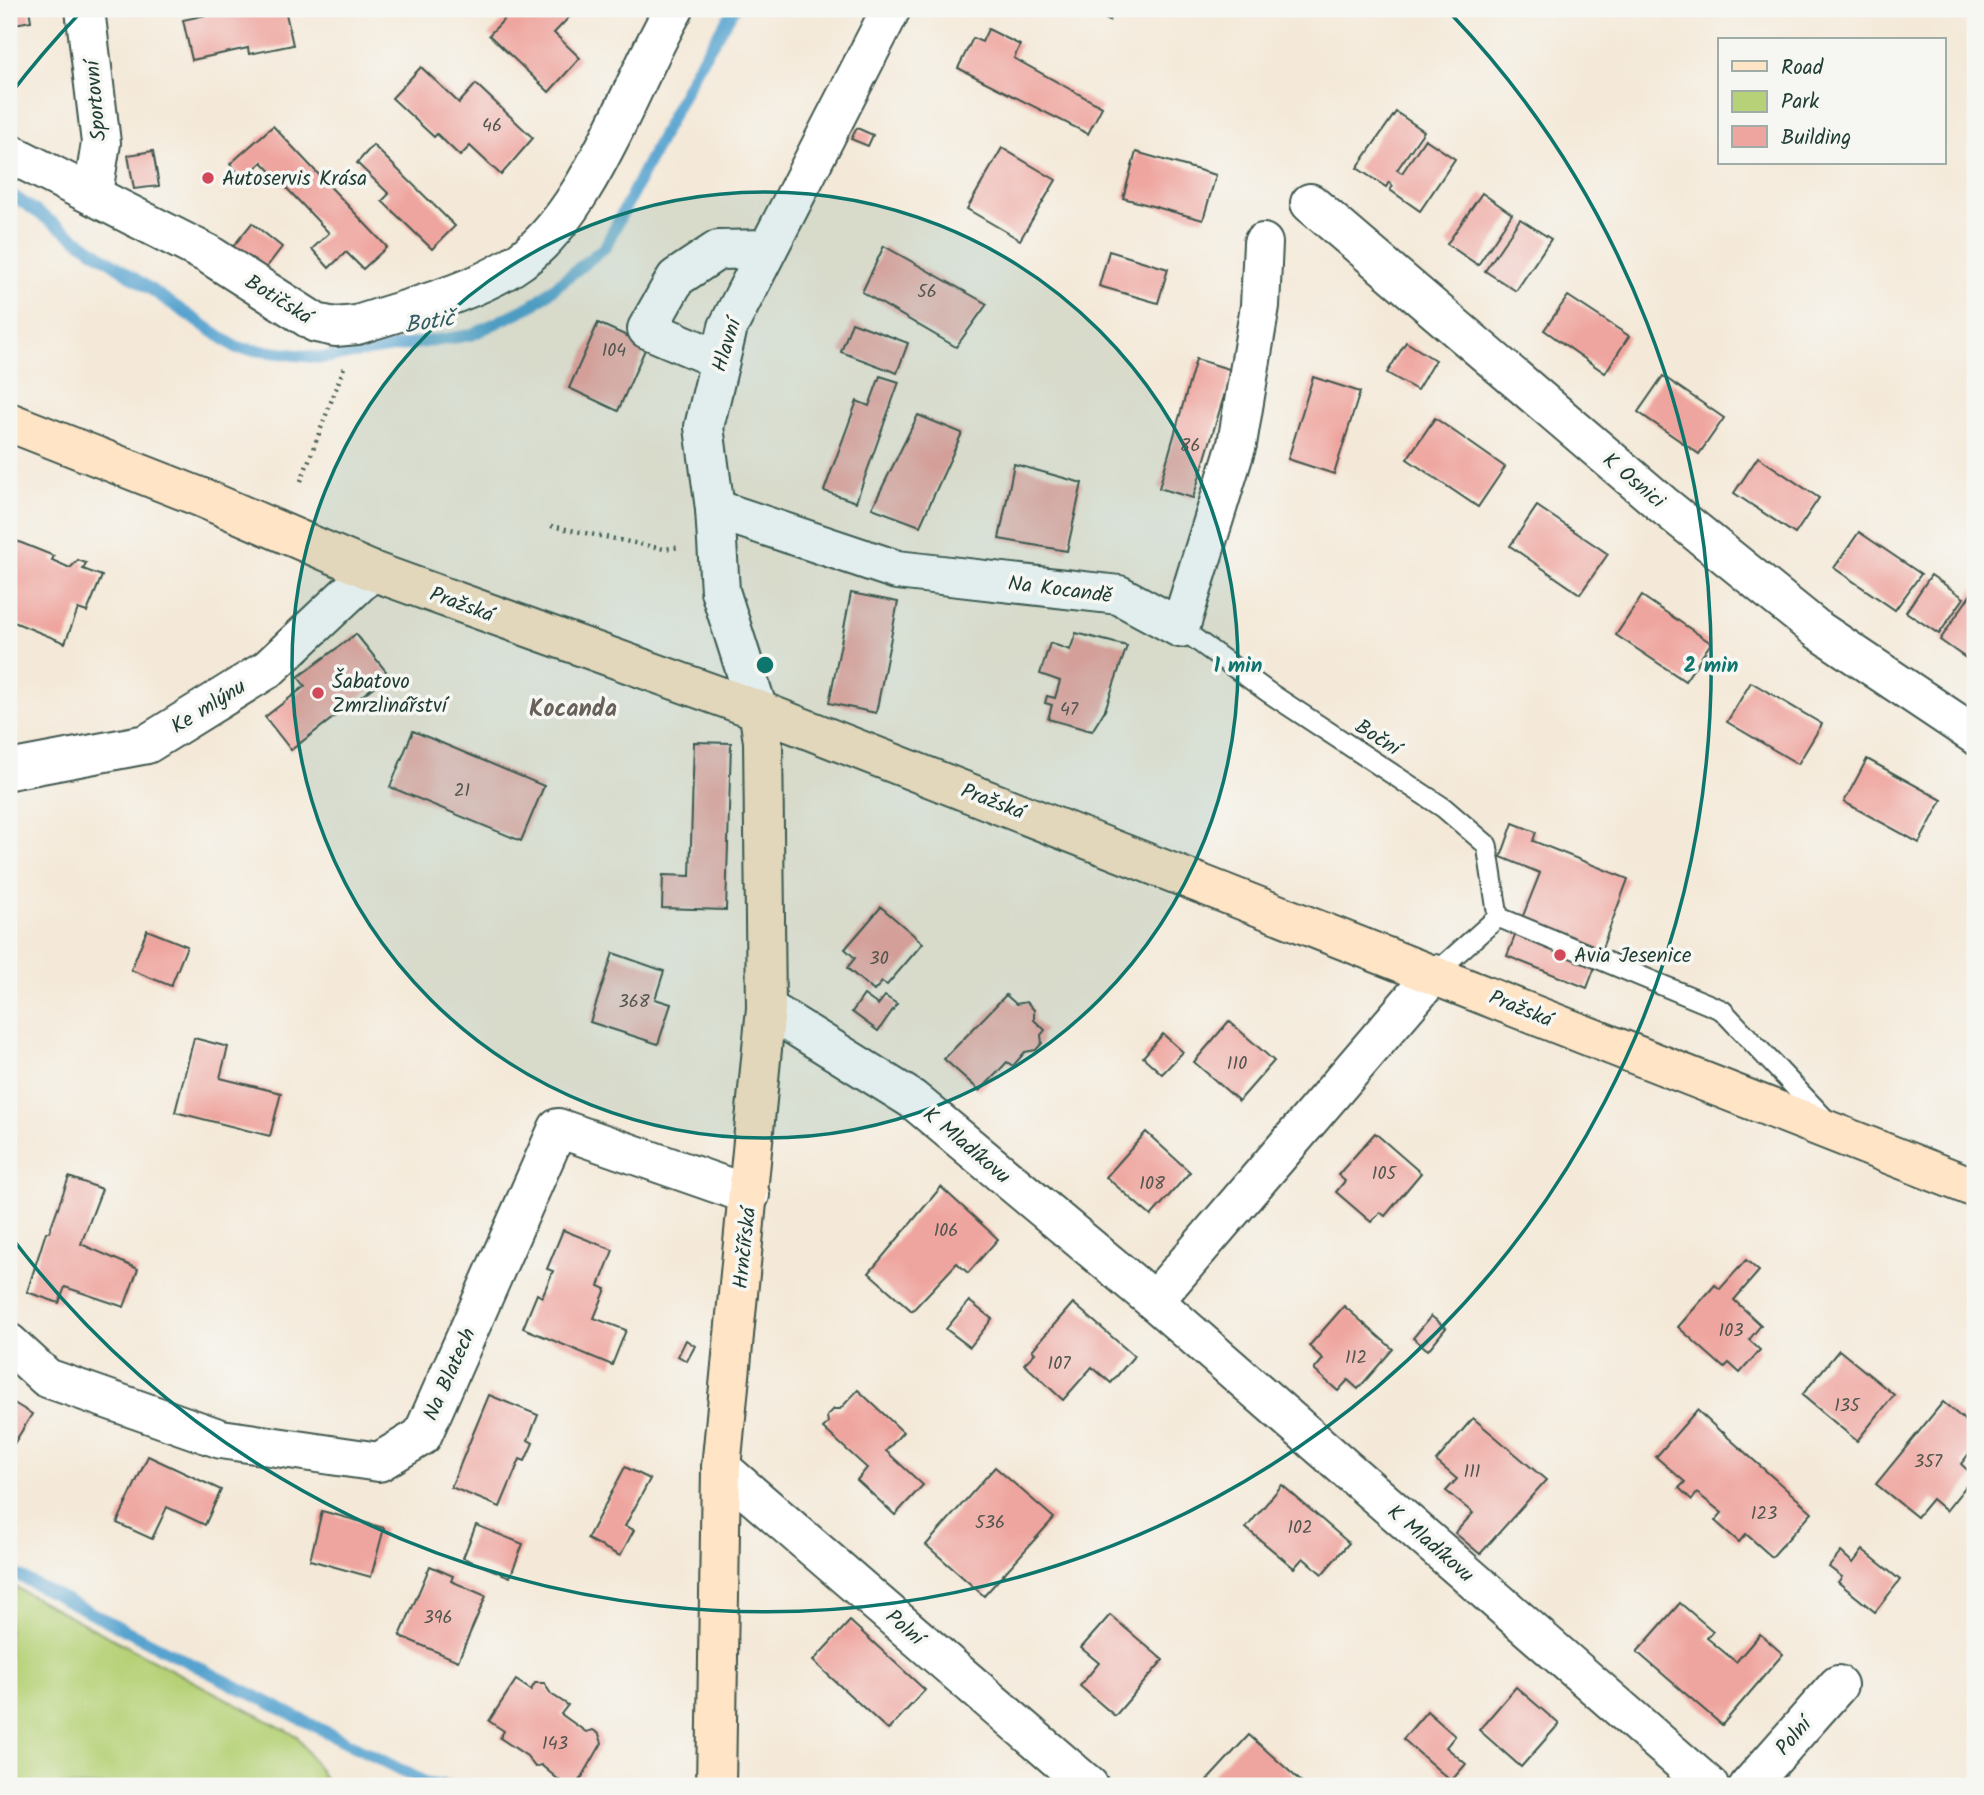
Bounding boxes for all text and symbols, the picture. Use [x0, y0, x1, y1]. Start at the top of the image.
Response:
legend [1718, 38, 1946, 164]
text: Road [1781, 52, 1824, 85]
street label: Sportovní [76, 56, 116, 142]
text: Park [1781, 86, 1819, 119]
house number: 46 [482, 112, 502, 141]
text: Building [1781, 122, 1851, 155]
place label: Autoservis Krása [222, 163, 367, 196]
marker: Autoservis Krása [200, 170, 216, 186]
street label: Botičská [238, 267, 320, 335]
house number: 56 [917, 278, 937, 307]
water label: Botič [402, 300, 462, 345]
street label: Hlavní [704, 312, 752, 376]
house number: 104 [602, 337, 626, 366]
house number: 86 [1180, 432, 1200, 461]
street label: K Osnici [1594, 445, 1672, 518]
street label: Na Kocandě [1006, 568, 1114, 613]
street label: Pražská [425, 579, 500, 633]
text: 1 min [1214, 650, 1262, 683]
text: 2 min [1684, 650, 1738, 683]
centre of rings [753, 653, 777, 677]
place label: Šabatovo Zmrzlinářství [332, 666, 450, 723]
street label: Ke mlýnu [165, 671, 253, 743]
marker: Šabatovo Zmrzlinářství [310, 685, 326, 701]
district label: Kocanda [529, 690, 617, 729]
house number: 47 [1060, 696, 1079, 725]
street label: Boční [1348, 711, 1409, 767]
street label: Pražská [956, 775, 1031, 830]
house number: 21 [454, 777, 470, 806]
place label: Avia Jesenice [1574, 940, 1692, 973]
house number: 30 [869, 945, 889, 974]
marker: Avia Jesenice [1552, 947, 1568, 963]
street label: Pražská [1484, 982, 1559, 1038]
house number: 368 [618, 988, 650, 1017]
house number: 110 [1227, 1050, 1247, 1079]
street label: K Mladíkovu [915, 1099, 1017, 1193]
house number: 105 [1372, 1160, 1397, 1189]
house number: 108 [1139, 1170, 1165, 1199]
street label: Hrnčířská [725, 1204, 766, 1291]
house number: 106 [934, 1217, 958, 1246]
house number: 103 [1719, 1317, 1743, 1346]
street label: Na Blatech [415, 1323, 486, 1427]
house number: 112 [1345, 1344, 1367, 1373]
house number: 107 [1048, 1350, 1071, 1379]
house number: 135 [1834, 1392, 1861, 1421]
house number: 357 [1914, 1448, 1943, 1477]
house number: 111 [1464, 1458, 1480, 1487]
street label: K Mladíkovu [1379, 1497, 1481, 1591]
house number: 123 [1751, 1500, 1777, 1529]
house number: 536 [975, 1509, 1005, 1538]
house number: 102 [1287, 1514, 1313, 1543]
street label: Polní [877, 1602, 933, 1656]
house number: 396 [423, 1604, 453, 1633]
street label: Polní [1768, 1708, 1822, 1764]
house number: 143 [542, 1730, 568, 1759]

